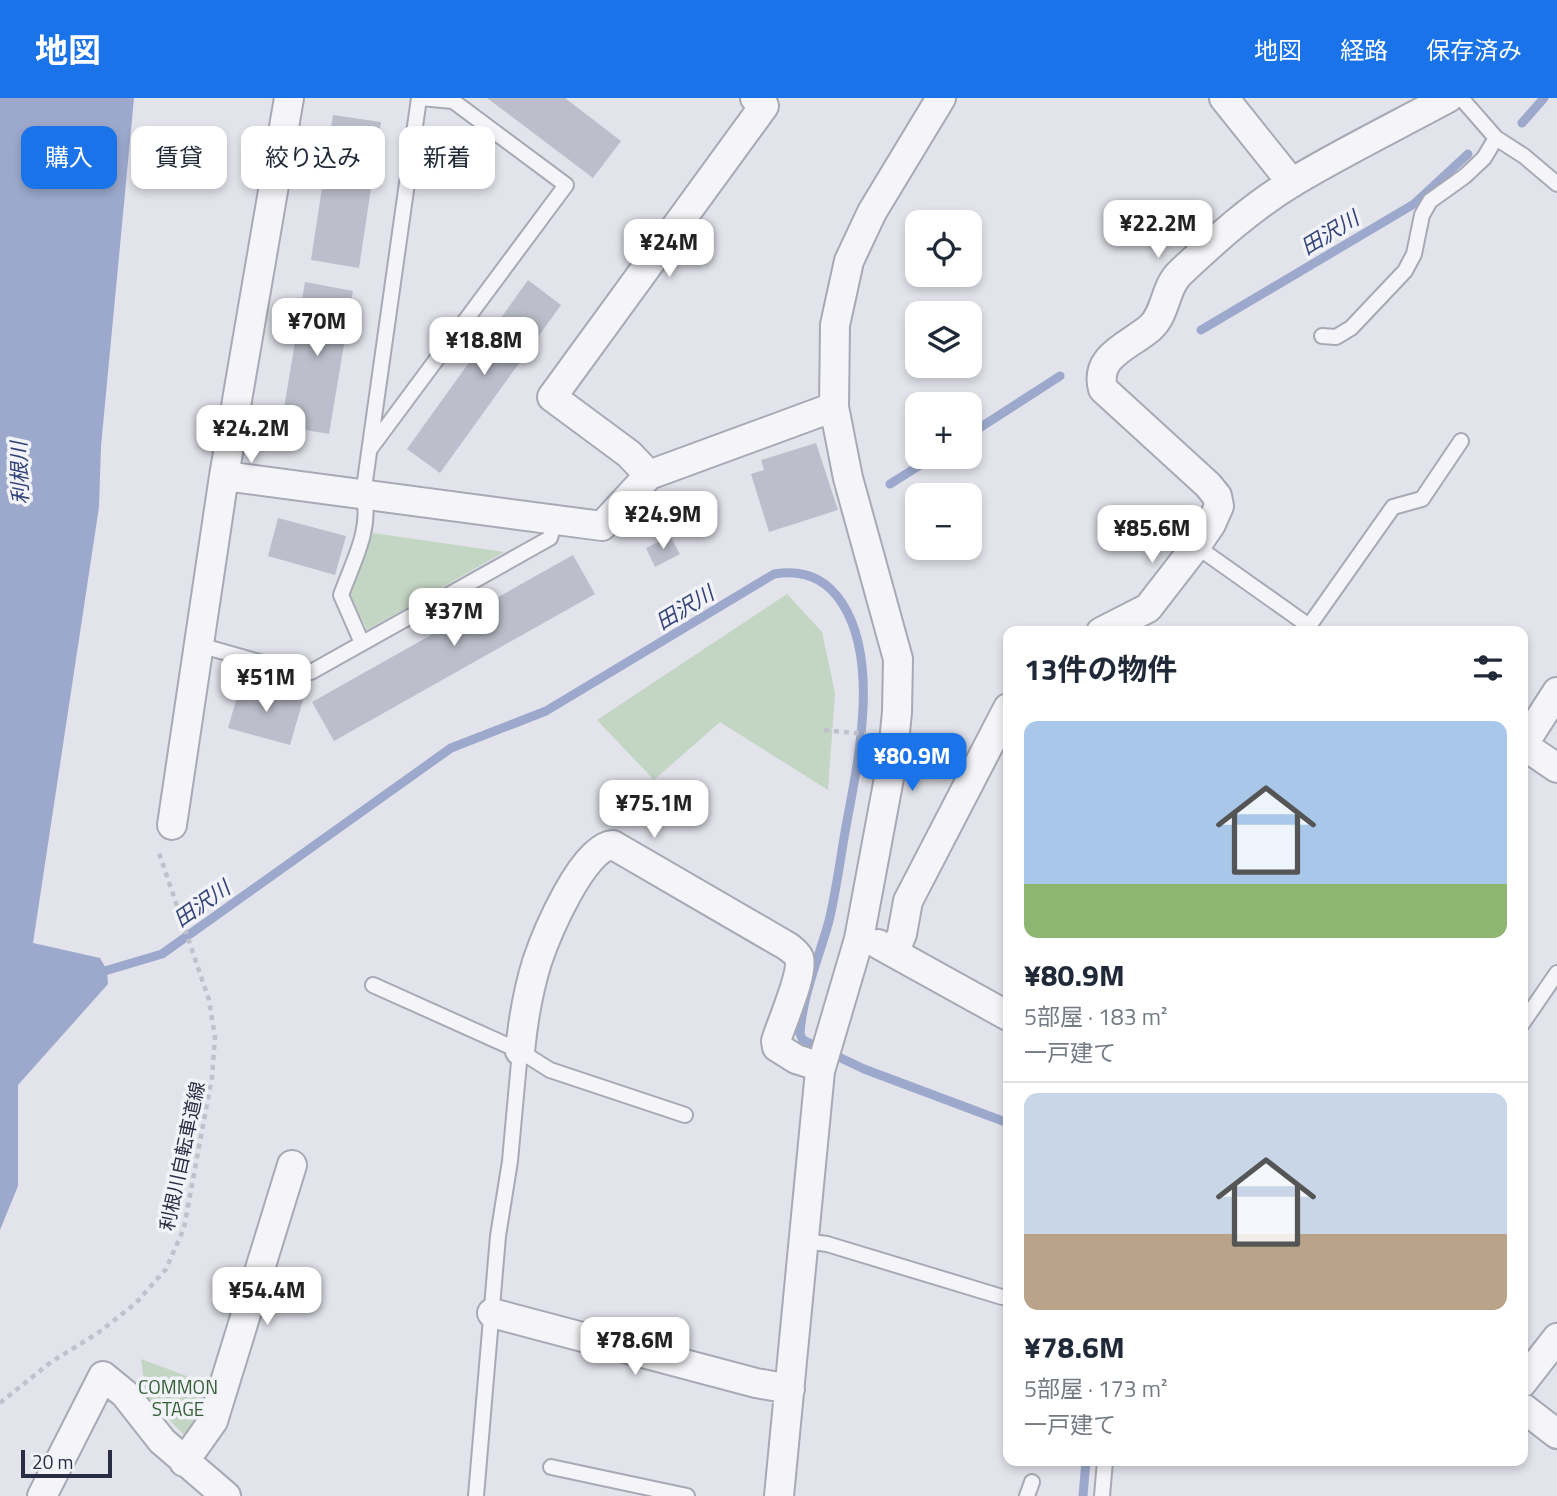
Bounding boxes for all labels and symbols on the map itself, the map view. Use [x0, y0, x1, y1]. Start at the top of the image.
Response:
pin: ¥22.2M [1101, 200, 1215, 260]
water label: 田沢川 [1294, 201, 1366, 262]
pin: ¥24M [628, 220, 710, 279]
pin: ¥70M [276, 299, 358, 358]
pin: ¥18.8M [427, 317, 541, 377]
pin: ¥24.2M [194, 406, 308, 465]
water label: 利根川 [2, 439, 36, 505]
pin: ¥24.9M [606, 491, 720, 551]
pin: ¥85.6M [1095, 505, 1209, 565]
water label: 田沢川 [649, 576, 721, 637]
pin: ¥37M [413, 588, 495, 648]
pin: ¥51M [225, 654, 307, 714]
pin: ¥80.9M [855, 734, 969, 793]
pin: ¥75.1M [597, 780, 711, 840]
water label: 田沢川 [166, 871, 238, 934]
street label: 利根川自転車道線 [152, 1079, 211, 1233]
pin: ¥54.4M [210, 1268, 324, 1327]
pin: ¥78.6M [578, 1318, 692, 1377]
park label: COMMON STAGE [138, 1372, 218, 1423]
scale bar [21, 1447, 112, 1479]

